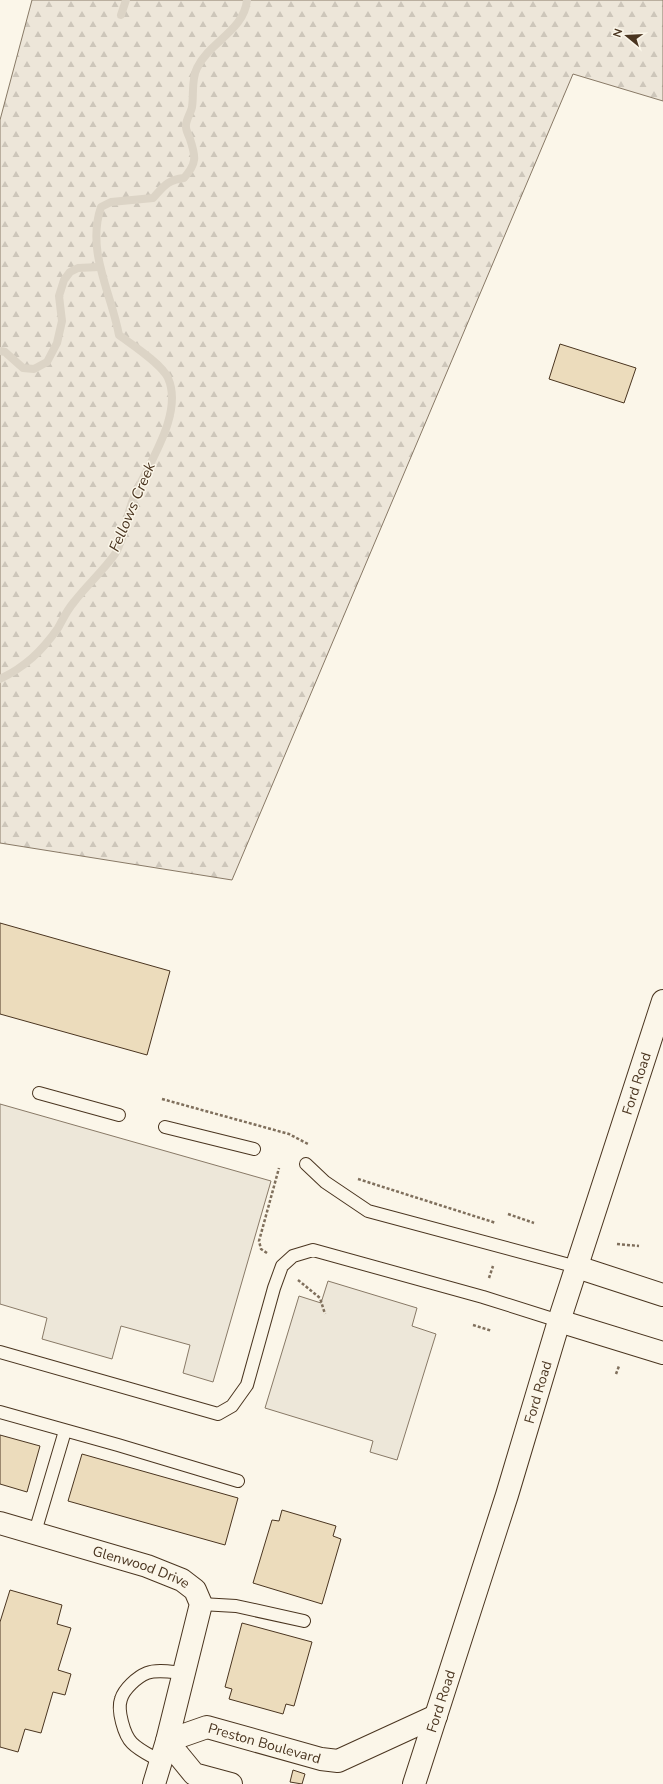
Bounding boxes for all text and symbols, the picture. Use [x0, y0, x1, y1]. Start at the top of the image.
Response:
north arrow [607, 16, 647, 56]
text: N [610, 27, 626, 39]
water label: Fellows Creek [104, 459, 160, 555]
street label: Ford Road [618, 1050, 656, 1117]
street label: Ford Road [520, 1359, 557, 1426]
street label: Glenwood Drive [90, 1542, 194, 1593]
street label: Ford Road [422, 1668, 460, 1735]
street label: Preston Boulevard [206, 1719, 323, 1768]

